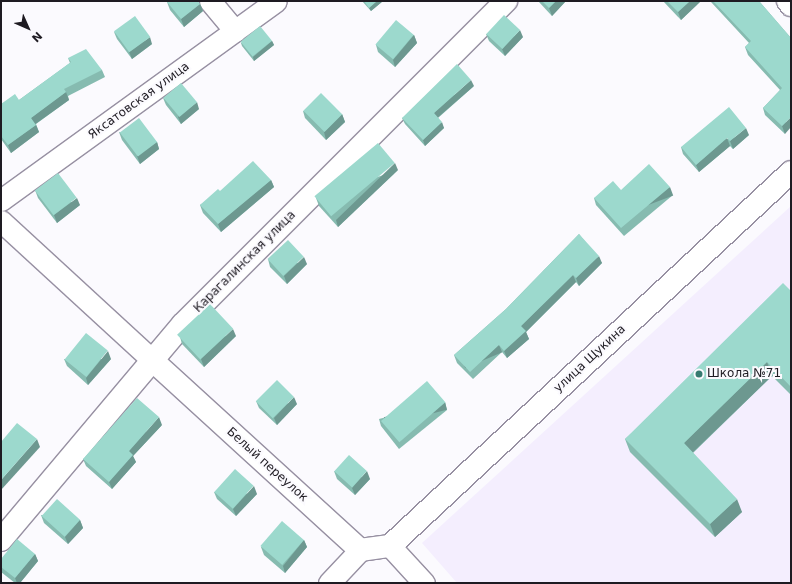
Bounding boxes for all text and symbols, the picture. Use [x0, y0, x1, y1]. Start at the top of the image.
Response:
north arrow [8, 8, 48, 48]
text: N [29, 29, 45, 45]
street label: Яксатовская улица [86, 60, 192, 142]
street label: Карагалинская улица [191, 208, 299, 316]
street label: улица Щукина [551, 322, 629, 396]
place label: Школа №71 [707, 367, 781, 381]
marker: Школа №71 [694, 369, 704, 379]
street label: Белый переулок [224, 425, 310, 505]

